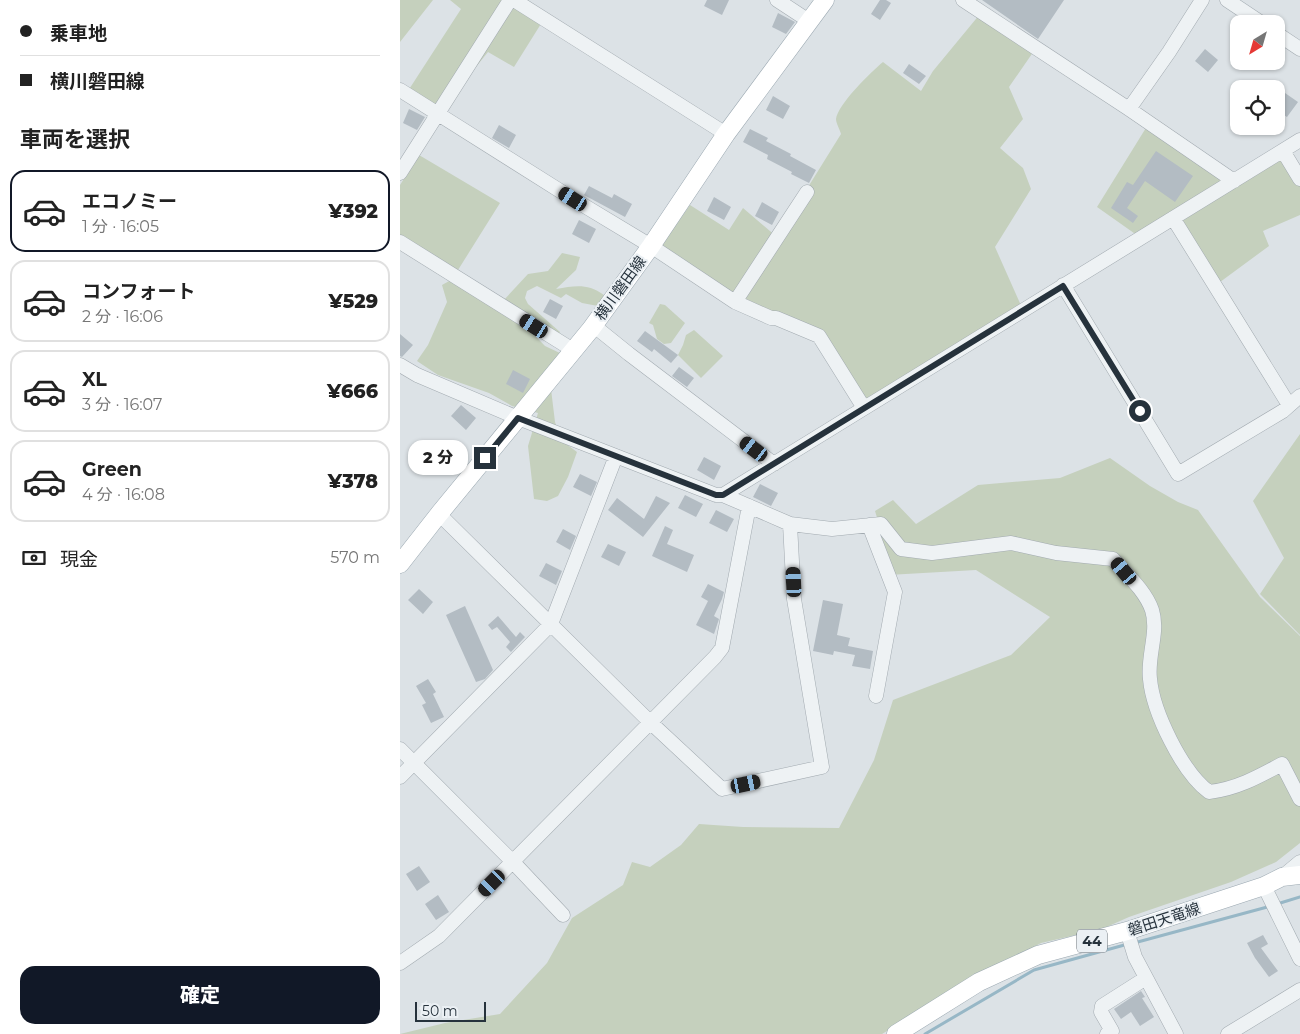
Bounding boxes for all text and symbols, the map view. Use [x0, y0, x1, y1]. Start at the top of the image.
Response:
north arrow [1230, 15, 1285, 70]
map controls [1230, 15, 1285, 135]
text: 乗車地 [50, 22, 107, 45]
text: 横川磐田線 [50, 70, 145, 93]
button: locate [1230, 80, 1285, 135]
text: 車両を選択 [20, 126, 130, 153]
car [556, 185, 589, 213]
icon: car [22, 189, 67, 234]
text: エコノミー [82, 190, 177, 213]
text: ¥392 [328, 200, 378, 223]
text: 1 分 · 16:05 [82, 217, 159, 236]
street label: 横川磐田線 [590, 252, 650, 324]
icon: car [22, 279, 67, 324]
text: コンフォート [82, 280, 195, 303]
text: ¥529 [329, 290, 378, 313]
text: 2 分 · 16:06 [82, 307, 163, 326]
car [517, 312, 550, 340]
text: XL [82, 368, 107, 391]
icon: car [22, 369, 67, 414]
text: ¥666 [327, 380, 378, 403]
text: 3 分 · 16:07 [82, 395, 162, 414]
route start [1129, 400, 1151, 422]
car [737, 434, 770, 464]
callout: 2 分 [408, 440, 468, 476]
route end [474, 447, 496, 469]
text: 2 分 [423, 448, 453, 467]
text: Green [82, 458, 142, 481]
icon: car [22, 459, 67, 504]
text: ¥378 [328, 470, 378, 493]
text: 4 分 · 16:08 [82, 485, 165, 504]
icon: cash [20, 544, 48, 572]
text: 現金 [60, 548, 98, 571]
text: 570 m [330, 548, 380, 567]
car [1108, 555, 1139, 587]
car [785, 567, 802, 597]
car [729, 774, 762, 794]
car [476, 867, 507, 899]
street label: 磐田天竜線 [1125, 898, 1203, 940]
road number: 44 [1077, 929, 1107, 952]
button: 確定 [20, 966, 380, 1024]
scale bar [415, 999, 486, 1022]
text: 50 m [422, 1002, 458, 1020]

